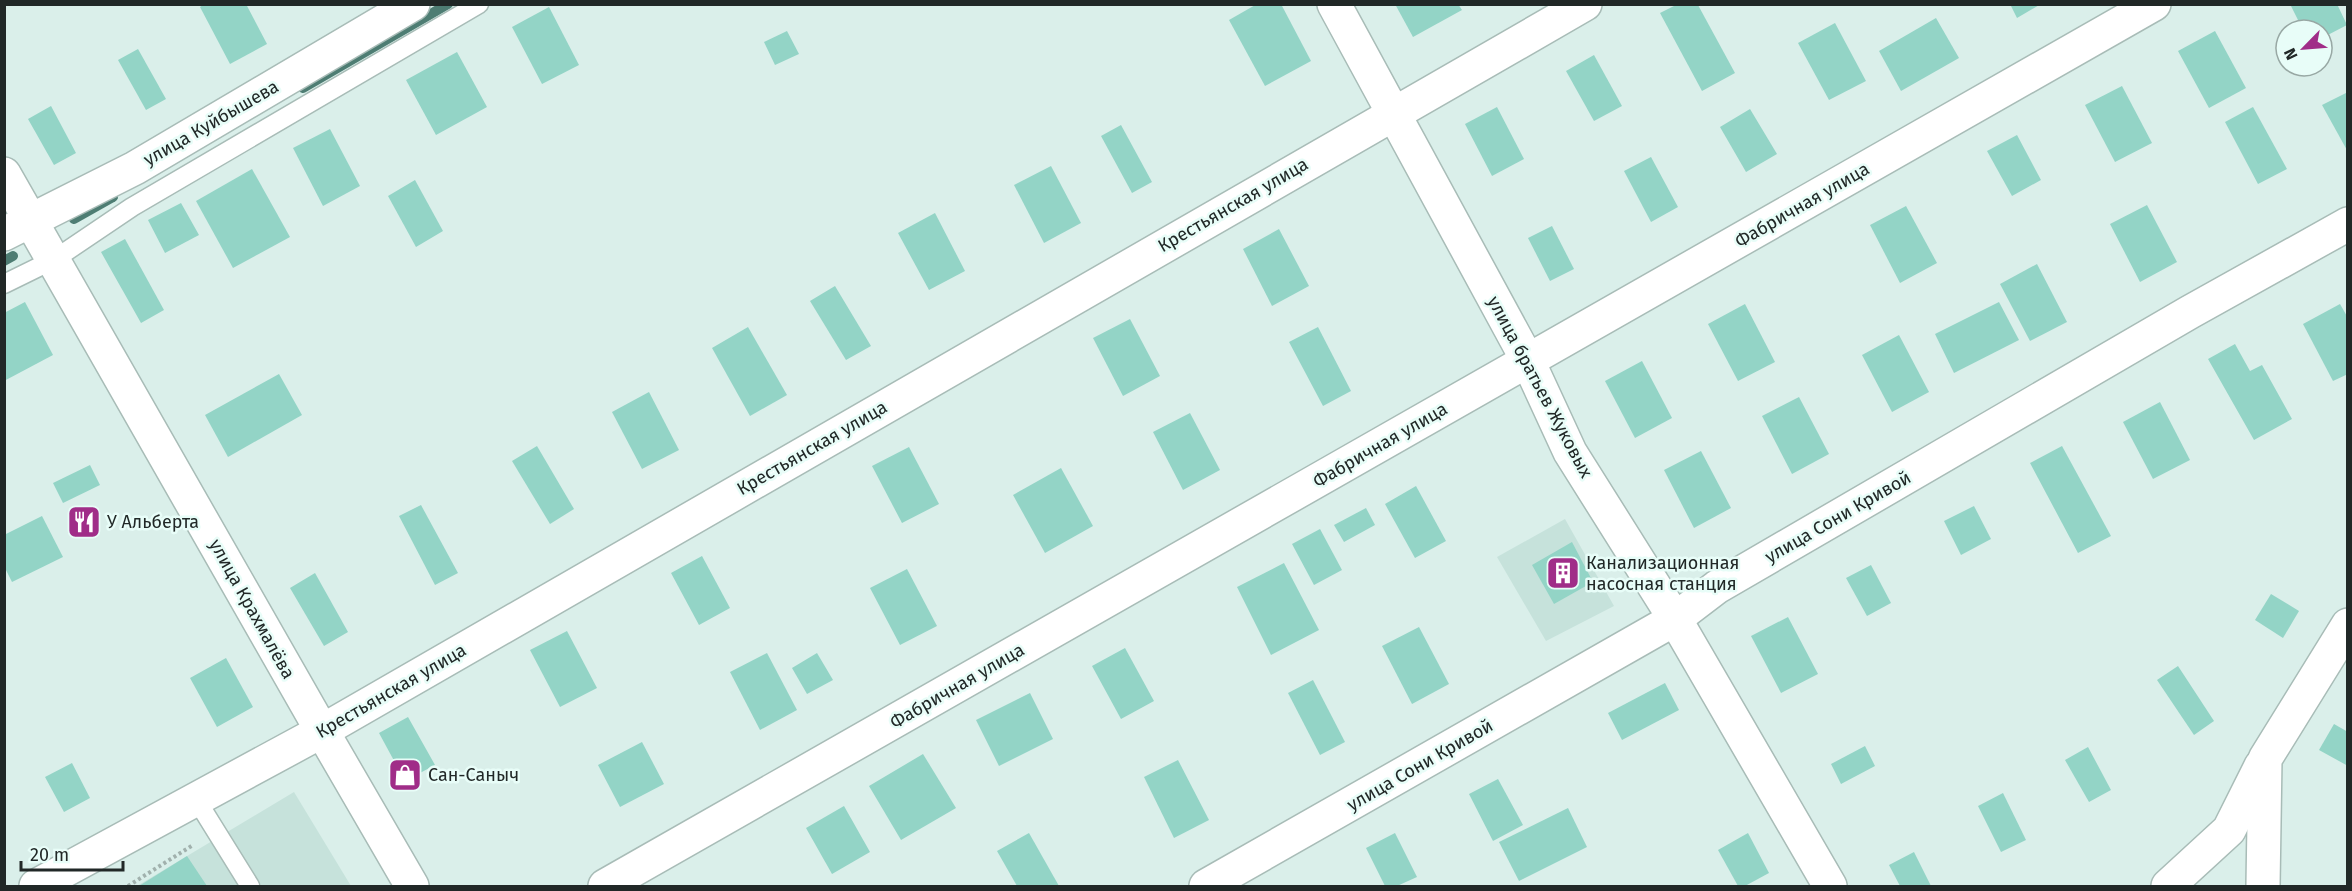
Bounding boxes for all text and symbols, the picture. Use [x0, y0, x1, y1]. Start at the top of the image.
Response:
north arrow [2274, 18, 2334, 78]
text: N [2280, 45, 2302, 63]
street label: улица Куйбышева [139, 75, 283, 171]
street label: Крестьянская улица [1154, 153, 1312, 257]
street label: Фабричная улица [1731, 158, 1873, 252]
street label: улица братьев Жуковых [1483, 292, 1597, 482]
street label: Крестьянская улица [733, 396, 891, 500]
street label: Фабричная улица [1309, 398, 1451, 492]
street label: улица Сони Кривой [1761, 466, 1915, 568]
restaurant icon: У Альберта [66, 504, 102, 540]
place label: У Альберта [107, 511, 199, 533]
street label: улица Крахмалёва [204, 535, 300, 683]
place label: Канализационная насосная станция [1586, 552, 1739, 595]
building icon: Канализационная насосная станция [1545, 555, 1581, 591]
street label: Крестьянская улица [312, 639, 470, 743]
street label: Фабричная улица [886, 639, 1028, 733]
street label: улица Сони Кривой [1343, 714, 1497, 816]
shop icon: Сан-Саныч [387, 757, 423, 793]
place label: Сан-Саныч [428, 764, 519, 786]
scale bar [21, 834, 123, 872]
text: 20 m [30, 844, 69, 866]

